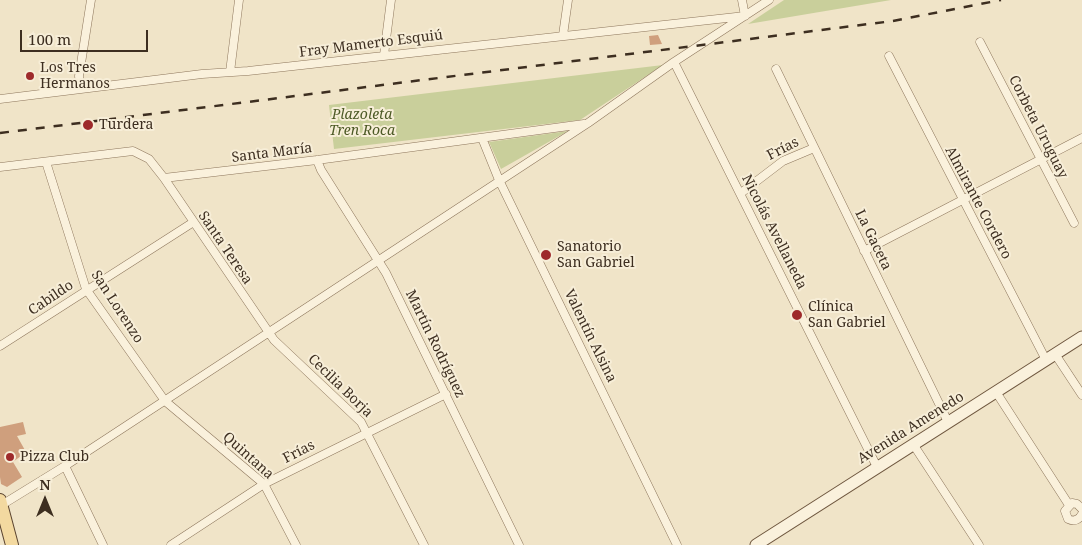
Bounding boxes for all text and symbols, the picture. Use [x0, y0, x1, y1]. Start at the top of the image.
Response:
scale bar [22, 20, 150, 52]
street label: Fray Mamerto Esquiú [298, 27, 444, 61]
text: 100 m [28, 29, 71, 49]
place label: Los Tres Hermanos [40, 60, 110, 92]
marker: Los Tres Hermanos [24, 70, 36, 82]
street label: Corbeta Uruguay [1005, 73, 1071, 181]
park label: Plazoleta Tren Roca [329, 107, 395, 140]
place label: Turdera [99, 117, 153, 133]
marker: Turdera [81, 118, 95, 132]
street label: Frías [764, 134, 802, 164]
street label: Santa María [231, 140, 313, 166]
street label: Almirante Cordero [941, 144, 1015, 262]
street label: Nicolás Avellaneda [738, 172, 810, 292]
street label: La Gaceta [851, 207, 895, 273]
street label: Santa Teresa [194, 208, 256, 288]
place label: Sanatorio San Gabriel [557, 239, 635, 272]
marker: Sanatorio San Gabriel [539, 248, 553, 262]
street label: San Lorenzo [87, 267, 147, 347]
street label: Cabildo [25, 277, 77, 319]
street label: Martín Rodríguez [402, 287, 468, 401]
street label: Valentín Alsina [560, 287, 620, 385]
place label: Clínica San Gabriel [808, 299, 886, 332]
marker: Clínica San Gabriel [790, 308, 804, 322]
street label: Cecilia Borja [304, 351, 376, 421]
street label: Avenida Amenedo [855, 389, 967, 467]
street label: Quintana [219, 429, 277, 483]
street label: Frías [280, 437, 318, 467]
place label: Pizza Club [20, 449, 89, 465]
marker: Pizza Club [4, 451, 16, 463]
north arrow [20, 475, 70, 525]
text: N [39, 475, 51, 494]

